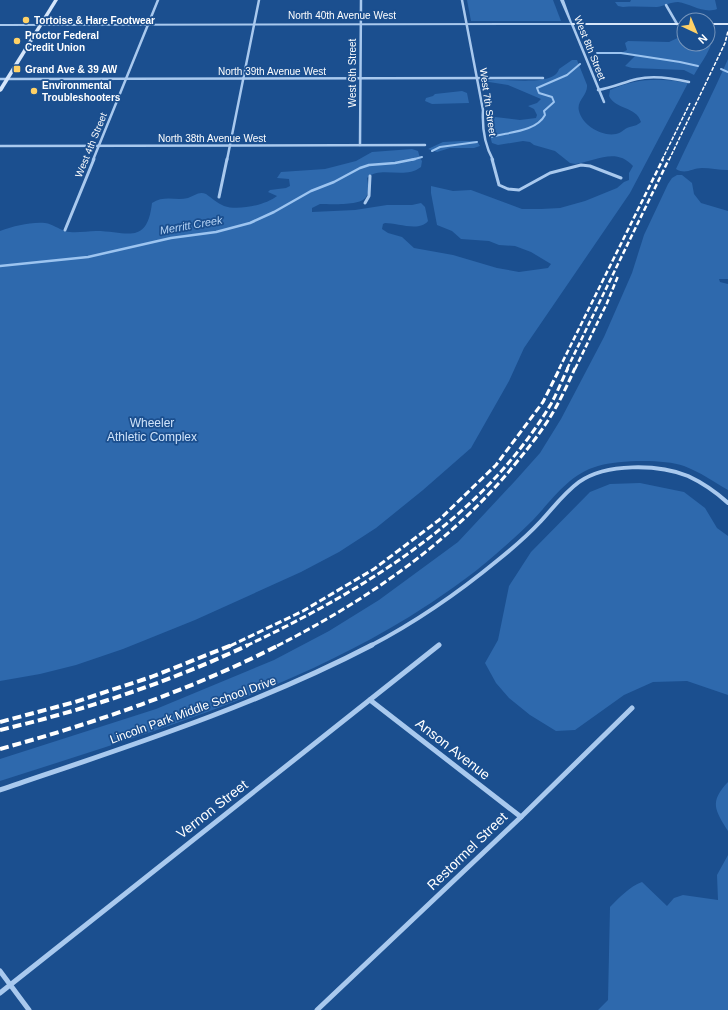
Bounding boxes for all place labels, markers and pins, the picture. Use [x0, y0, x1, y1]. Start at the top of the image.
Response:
marker: Tortoise & Hare Footwear [21, 15, 31, 25]
place label: Tortoise & Hare Footwear [34, 15, 155, 26]
place label: Proctor Federal Credit Union [25, 30, 99, 53]
marker: Proctor Federal Credit Union [12, 36, 22, 46]
marker: Grand Ave & 39 AW [12, 64, 22, 74]
place label: Grand Ave & 39 AW [25, 64, 118, 75]
place label: Environmental Troubleshooters [42, 80, 121, 103]
marker: Environmental Troubleshooters [29, 86, 39, 96]

